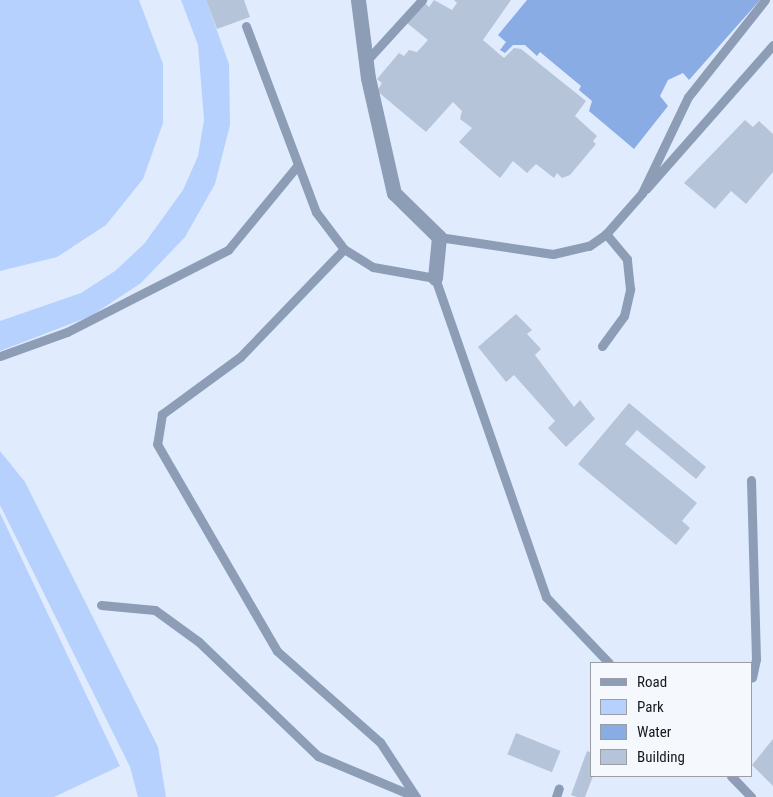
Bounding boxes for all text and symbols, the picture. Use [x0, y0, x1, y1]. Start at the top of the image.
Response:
legend [590, 662, 753, 777]
text: Road [637, 673, 667, 691]
text: Park [637, 698, 664, 716]
text: Water [637, 723, 671, 741]
text: Building [637, 748, 685, 766]

